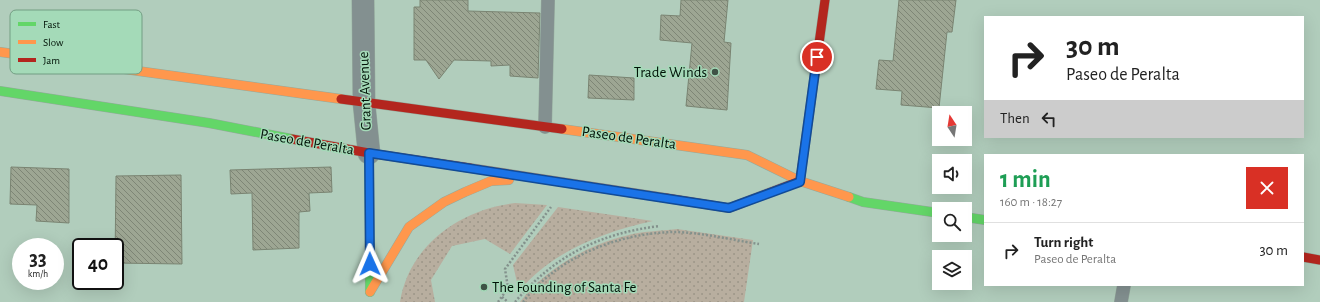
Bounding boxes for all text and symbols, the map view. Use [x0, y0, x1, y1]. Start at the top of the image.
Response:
legend [10, 10, 142, 74]
text: Fast [43, 19, 61, 30]
icon: right [1000, 32, 1052, 84]
text: 30 m [1066, 33, 1119, 61]
text: Slow [43, 37, 64, 48]
pin [800, 40, 834, 74]
icon: arrive [806, 46, 828, 68]
street label: Grant Avenue [356, 51, 374, 131]
text: Jam [43, 55, 60, 66]
place label: Trade Winds [634, 65, 707, 80]
text: Paseo de Peralta [1066, 66, 1180, 84]
marker: Trade Winds [710, 67, 720, 77]
north arrow [932, 106, 972, 146]
map controls [932, 106, 972, 290]
icon: left [1038, 108, 1060, 130]
text: Then [1000, 111, 1030, 126]
street label: Paseo de Peralta [581, 124, 677, 152]
street label: Paseo de Peralta [259, 126, 355, 158]
button: sound [932, 154, 972, 194]
button: close [1246, 167, 1288, 209]
text: 1 min [1000, 168, 1051, 192]
text: 160 m · 18:27 [1000, 196, 1062, 209]
button: search [932, 202, 972, 242]
text: Turn right [1034, 235, 1093, 250]
speed limit sign: 40 [72, 238, 124, 290]
icon: right [1000, 240, 1022, 262]
position arrow [349, 243, 391, 285]
text: 30 m [1259, 243, 1288, 258]
text: 33 [29, 249, 47, 269]
button: layers [932, 250, 972, 290]
text: Paseo de Peralta [1034, 253, 1116, 266]
text: km/h [28, 269, 48, 279]
place label: The Founding of Santa Fe [492, 280, 636, 295]
marker: The Founding of Santa Fe [479, 282, 489, 292]

